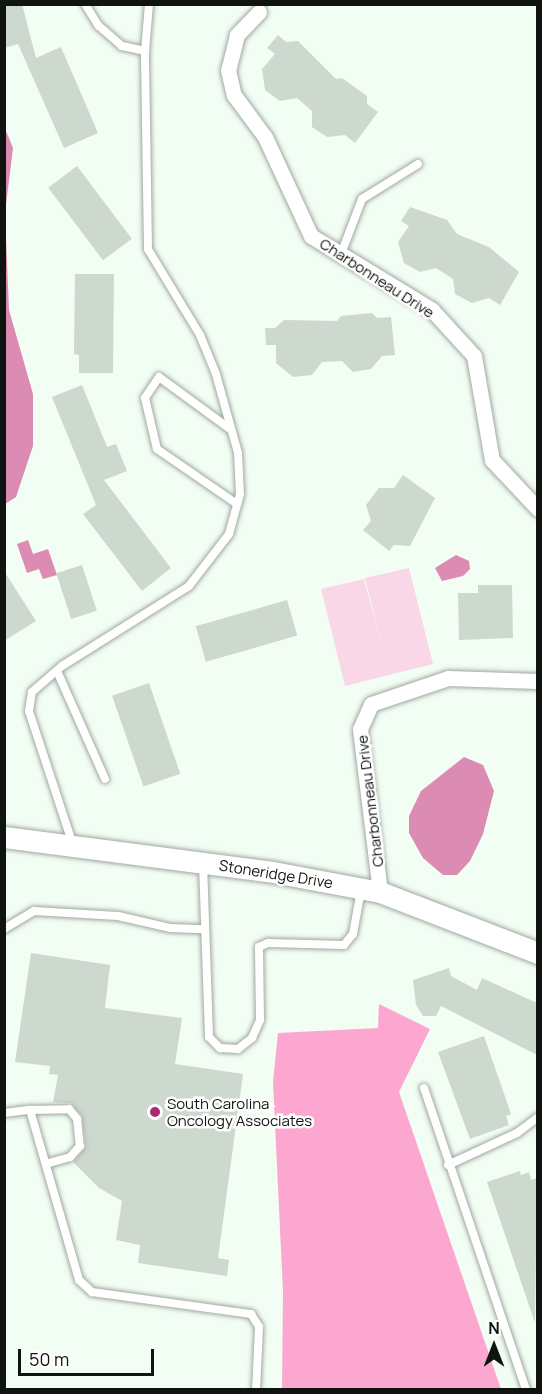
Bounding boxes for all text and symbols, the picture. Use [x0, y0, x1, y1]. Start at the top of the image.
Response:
street label: Charbonneau Drive [316, 234, 438, 322]
street label: Charbonneau Drive [353, 734, 387, 868]
street label: Stoneridge Drive [218, 856, 334, 892]
place label: South Carolina Oncology Associates [167, 1094, 312, 1129]
marker: South Carolina Oncology Associates [148, 1105, 162, 1119]
north arrow [464, 1316, 524, 1376]
text: N [488, 1317, 500, 1339]
scale bar [21, 1337, 158, 1375]
text: 50 m [29, 1347, 69, 1371]

